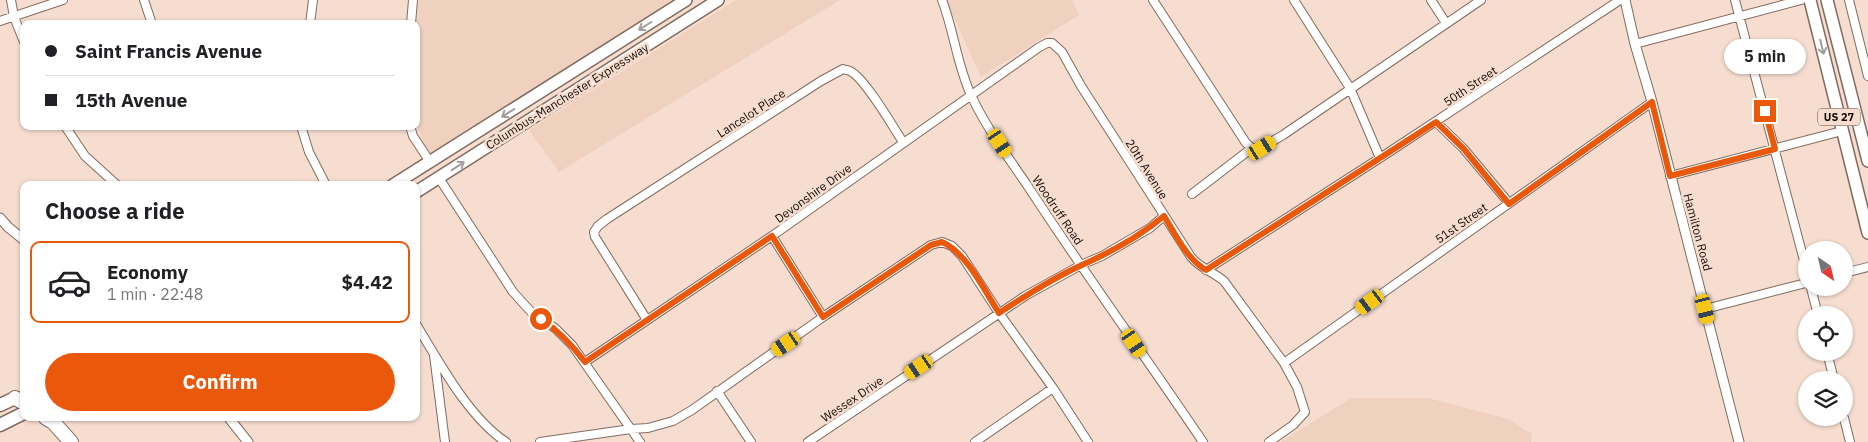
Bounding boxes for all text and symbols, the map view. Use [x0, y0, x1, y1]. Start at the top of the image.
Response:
one-way arrow [638, 21, 652, 31]
callout: 5 min [1724, 38, 1806, 74]
text: Saint Francis Avenue [75, 39, 262, 63]
one-way arrow [1818, 39, 1827, 55]
street label: Columbus-Manchester Expressway [483, 40, 651, 152]
text: 5 min [1744, 46, 1786, 66]
street label: 50th Street [1440, 63, 1500, 109]
street label: Lancelot Place [714, 85, 788, 141]
text: 15th Avenue [75, 88, 187, 112]
route end [1754, 100, 1776, 122]
one-way arrow [501, 108, 515, 118]
road number: US 27 [1818, 108, 1860, 125]
car [985, 126, 1014, 160]
car [1245, 134, 1278, 162]
street label: 20th Avenue [1123, 136, 1172, 202]
street label: Devonshire Drive [772, 160, 855, 226]
one-way arrow [450, 161, 464, 171]
street label: Woodruff Road [1029, 173, 1087, 247]
street label: Hamilton Road [1680, 192, 1716, 272]
text: Choose a ride [45, 196, 185, 225]
street label: 51st Street [1432, 200, 1490, 246]
north arrow [1798, 241, 1852, 296]
map controls [1798, 241, 1853, 426]
icon: car [47, 260, 92, 305]
text: Economy [107, 260, 188, 284]
text: $4.42 [341, 270, 393, 294]
text: 1 min · 22:48 [107, 284, 203, 304]
car [1353, 287, 1386, 317]
car [1694, 293, 1715, 325]
button: locate [1798, 306, 1853, 361]
route start [530, 308, 552, 330]
car [1119, 326, 1148, 360]
car [769, 329, 802, 359]
car [902, 352, 935, 382]
button: Confirm [45, 353, 395, 411]
button: layers [1798, 371, 1853, 426]
street label: Wessex Drive [818, 372, 886, 425]

